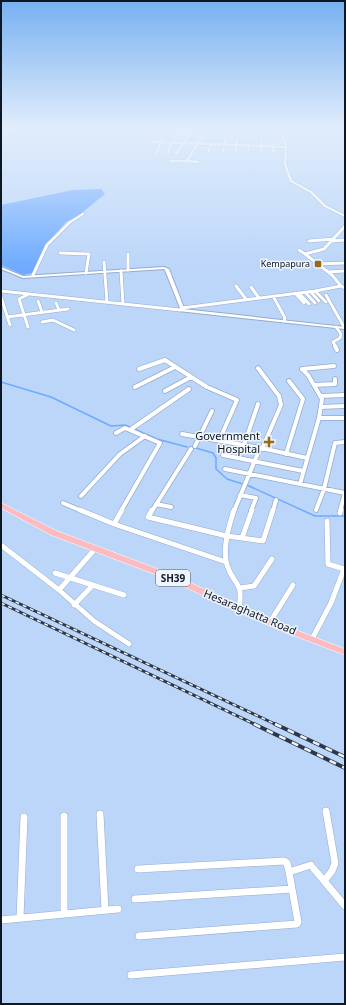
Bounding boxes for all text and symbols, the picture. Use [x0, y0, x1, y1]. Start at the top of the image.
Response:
place label: Kempapura [261, 257, 310, 270]
marker: Kempapura [313, 259, 323, 269]
place label: Government Hospital [195, 428, 260, 456]
marker: Government Hospital [263, 436, 275, 448]
road number: SH39 [156, 570, 190, 586]
street label: Hesaraghatta Road [201, 585, 299, 638]

